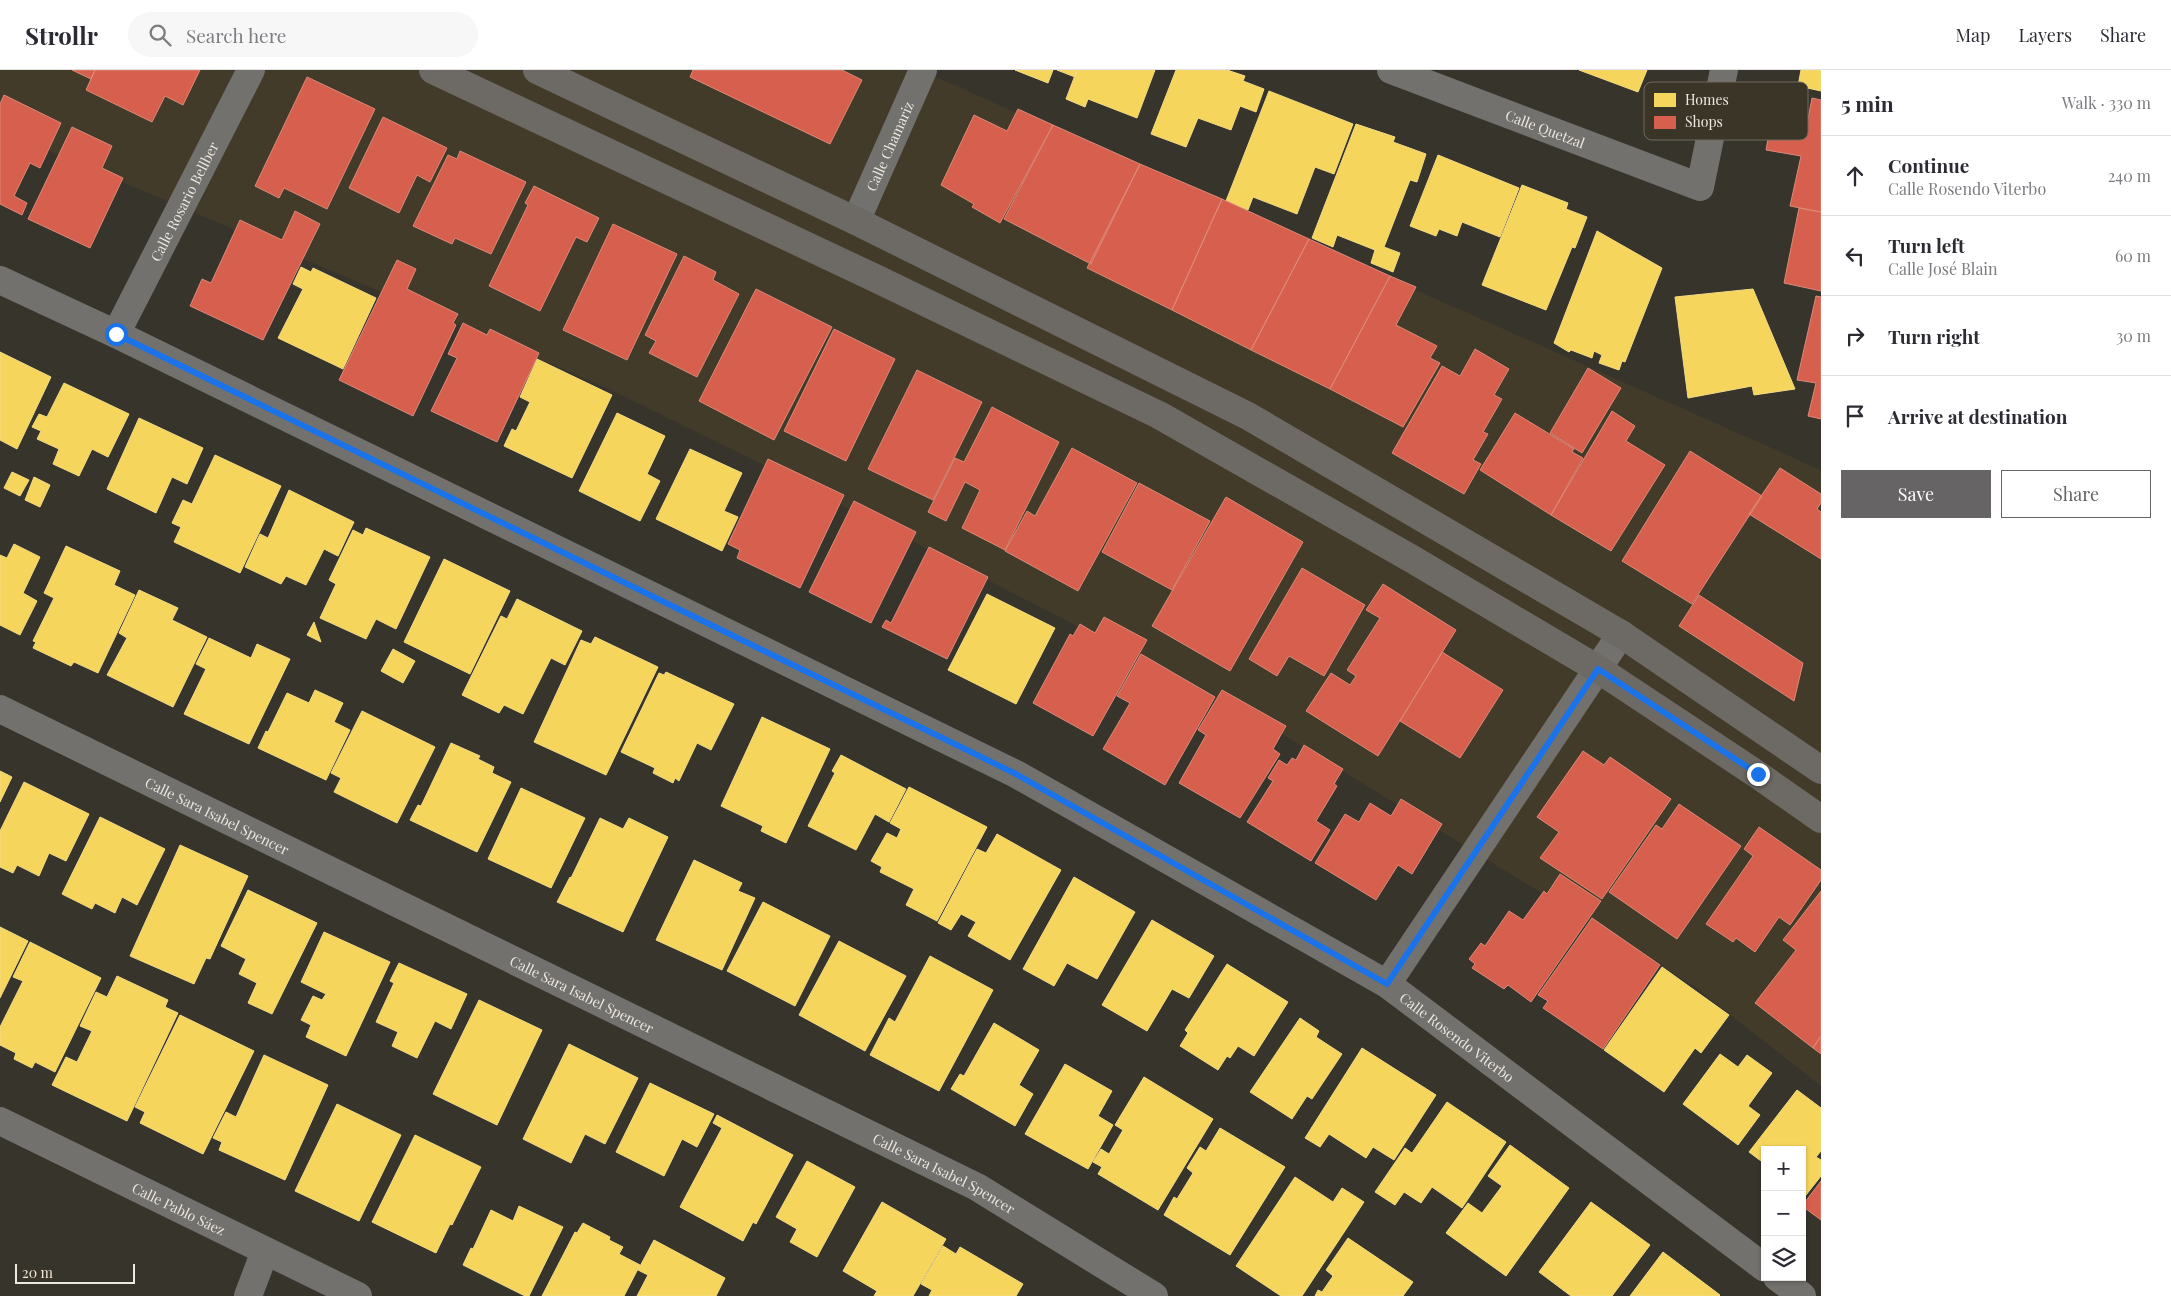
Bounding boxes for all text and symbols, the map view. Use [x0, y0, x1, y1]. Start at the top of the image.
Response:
search box [128, 12, 478, 57]
text: Strollr [25, 19, 98, 51]
icon: search [146, 21, 174, 49]
text: Search here [186, 22, 286, 48]
text: Map [1955, 23, 1990, 47]
text: Layers [2018, 23, 2072, 47]
text: Share [2100, 23, 2146, 47]
legend [1644, 82, 1808, 140]
text: 5 min [1841, 89, 1894, 117]
text: Homes [1685, 90, 1729, 109]
text: Walk · 330 m [2062, 92, 2151, 113]
street label: Calle Chamariz [861, 98, 918, 194]
street label: Calle Quetzal [1503, 105, 1588, 152]
text: Shops [1685, 112, 1723, 131]
street label: Calle Rosario Bellber [145, 138, 223, 264]
text: Continue [1888, 152, 1969, 178]
icon: ahead [1841, 162, 1869, 190]
text: 240 m [2108, 165, 2151, 186]
text: Calle Rosendo Viterbo [1888, 178, 2046, 199]
text: Turn left [1888, 232, 1965, 258]
icon: left [1841, 242, 1869, 270]
text: 60 m [2115, 245, 2151, 266]
text: Calle José Blain [1888, 258, 1998, 279]
icon: right [1841, 322, 1869, 350]
route start [105, 323, 128, 346]
text: Turn right [1888, 323, 1980, 349]
text: 30 m [2116, 325, 2151, 346]
icon: arrive [1841, 402, 1869, 430]
text: Arrive at destination [1888, 403, 2068, 429]
button: Save [1841, 470, 1991, 518]
button: Share [2001, 470, 2151, 518]
route end [1747, 763, 1770, 786]
street label: Calle Sara Isabel Spencer [142, 772, 293, 859]
street label: Calle Sara Isabel Spencer [507, 951, 658, 1037]
street label: Calle Rosendo Viterbo [1396, 988, 1519, 1086]
street label: Calle Sara Isabel Spencer [870, 1128, 1020, 1218]
map controls [1761, 1146, 1806, 1281]
button: + [1761, 1146, 1806, 1191]
street label: Calle Pablo Sáez [129, 1178, 229, 1239]
button: − [1761, 1191, 1806, 1236]
button: layers [1761, 1236, 1806, 1281]
scale bar [15, 1261, 135, 1284]
text: 20 m [22, 1263, 53, 1282]

